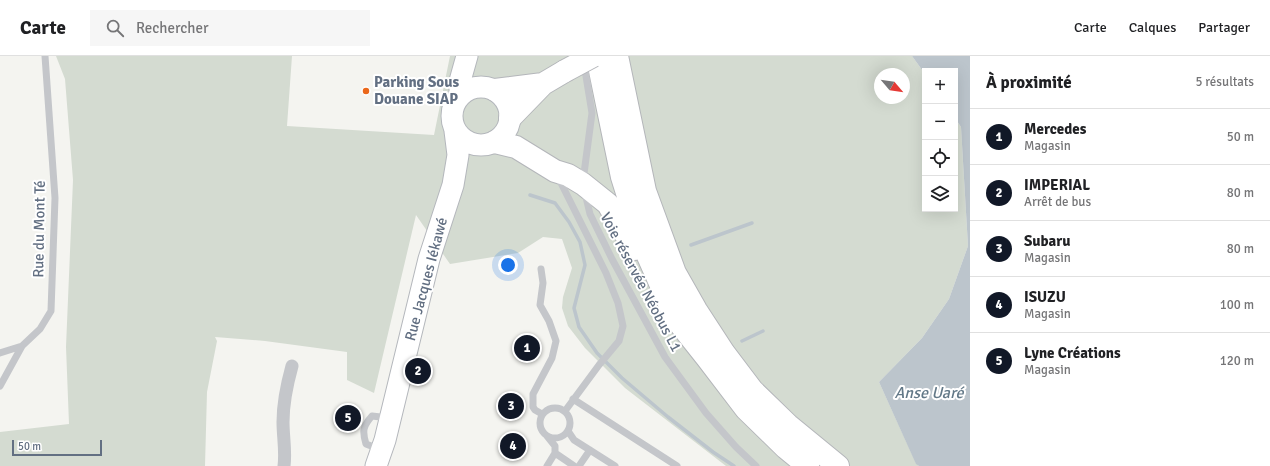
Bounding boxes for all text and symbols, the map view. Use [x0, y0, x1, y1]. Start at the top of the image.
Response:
search box [90, 10, 370, 46]
text: Carte [20, 16, 66, 40]
icon: search [104, 17, 126, 39]
text: Rechercher [136, 19, 209, 37]
text: Carte [1074, 19, 1107, 36]
text: Calques [1129, 19, 1176, 36]
text: Partager [1198, 19, 1250, 36]
north arrow [874, 68, 910, 104]
map controls [922, 68, 958, 212]
button: + [922, 68, 958, 104]
text: À proximité [986, 72, 1072, 93]
place label: Parking Sous Douane SIAP [374, 73, 459, 108]
text: 5 résultats [1195, 74, 1254, 90]
marker: Parking Sous Douane SIAP [361, 86, 371, 96]
button: − [922, 104, 958, 140]
text: Mercedes [1024, 120, 1086, 138]
text: 1 [995, 129, 1003, 145]
text: 50 m [1227, 129, 1254, 145]
text: Magasin [1024, 138, 1071, 154]
button: locate [922, 140, 958, 176]
button: layers [922, 176, 958, 212]
text: IMPERIAL [1024, 176, 1090, 194]
street label: Rue du Mont Té [29, 180, 49, 278]
text: 2 [995, 185, 1003, 201]
text: 80 m [1227, 185, 1254, 201]
text: Arrêt de bus [1024, 194, 1091, 210]
street label: Voie réservée Néobus L1 [597, 209, 685, 355]
street label: Rue Jacques Iékawé [401, 215, 451, 343]
text: Subaru [1024, 232, 1071, 250]
text: 3 [995, 241, 1003, 257]
text: 80 m [1227, 241, 1254, 257]
text: Magasin [1024, 250, 1071, 266]
your location [498, 255, 518, 275]
text: ISUZU [1024, 288, 1066, 306]
text: 4 [995, 297, 1003, 313]
text: 100 m [1220, 297, 1254, 313]
text: Magasin [1024, 306, 1071, 322]
pin: 1 [514, 333, 540, 363]
text: Lyne Créations [1024, 344, 1121, 362]
text: 5 [995, 353, 1003, 369]
text: 120 m [1220, 353, 1254, 369]
pin: 2 [405, 356, 431, 386]
text: Magasin [1024, 362, 1071, 378]
water label: Anse Uaré [894, 383, 965, 403]
pin: 3 [498, 391, 524, 421]
pin: 5 [335, 403, 361, 433]
pin: 4 [500, 431, 526, 461]
scale bar [12, 438, 102, 457]
text: 50 m [18, 440, 41, 453]

